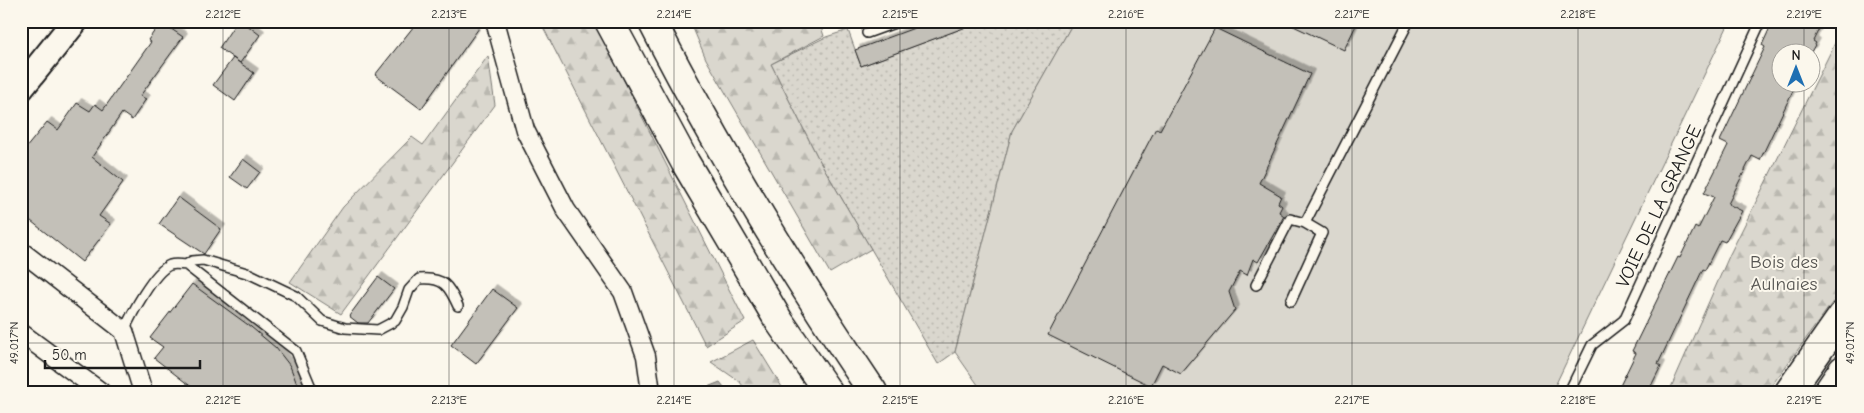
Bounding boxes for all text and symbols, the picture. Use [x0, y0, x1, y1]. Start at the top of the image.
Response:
text: 2.212°E [205, 7, 241, 21]
text: 2.213°E [431, 7, 467, 21]
text: 2.214°E [656, 7, 692, 21]
text: 2.215°E [882, 7, 918, 21]
text: 2.216°E [1108, 7, 1144, 21]
text: 2.217°E [1334, 7, 1370, 21]
text: 2.218°E [1560, 7, 1596, 21]
text: 2.219°E [1786, 7, 1822, 21]
north arrow [1772, 42, 1822, 92]
text: N [1791, 47, 1801, 64]
street label: VOIE DE LA GRANGE [1612, 122, 1706, 291]
park label: Bois des Aulnaies [1750, 251, 1818, 295]
text: 49.017°N [7, 322, 21, 364]
text: 49.017°N [1843, 322, 1857, 364]
scale bar [45, 338, 200, 370]
text: 50 m [52, 346, 87, 364]
text: 2.212°E [205, 393, 241, 407]
text: 2.213°E [431, 393, 467, 407]
text: 2.214°E [656, 393, 692, 407]
text: 2.215°E [882, 393, 918, 407]
text: 2.216°E [1108, 393, 1144, 407]
text: 2.217°E [1334, 393, 1370, 407]
text: 2.218°E [1560, 393, 1596, 407]
text: 2.219°E [1786, 393, 1822, 407]

